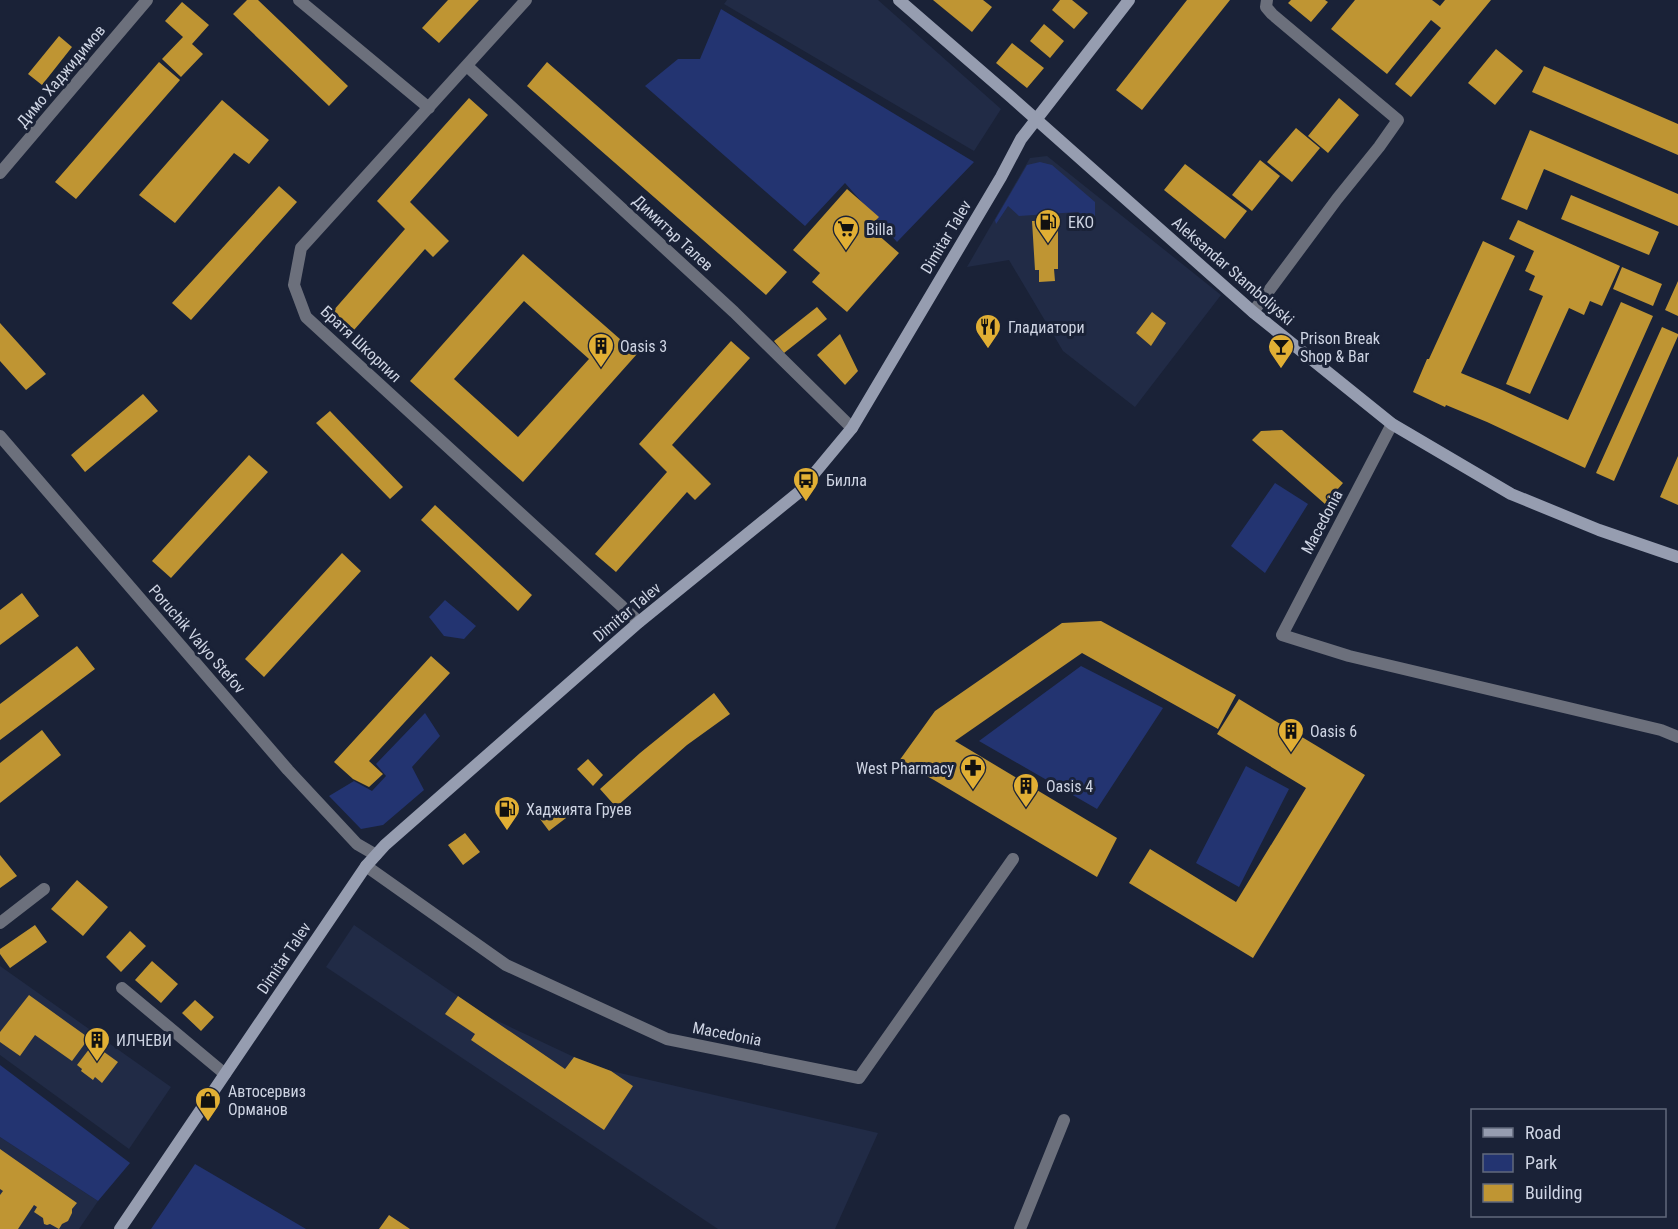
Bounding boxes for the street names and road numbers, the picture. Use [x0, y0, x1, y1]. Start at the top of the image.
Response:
street label: Димо Хаджидимов [13, 21, 109, 131]
street label: Димитър Талев [629, 191, 717, 275]
street label: Dimitar Talev [917, 197, 975, 277]
street label: Aleksandar Stamboliyski [1168, 213, 1298, 329]
street label: Братя Шкорпил [317, 302, 405, 386]
street label: Macedonia [1297, 487, 1347, 557]
street label: Dimitar Talev [589, 578, 665, 646]
street label: Poruchik Valyo Stefov [145, 581, 249, 697]
street label: Dimitar Talev [253, 918, 315, 997]
street label: Macedonia [691, 1018, 763, 1050]

